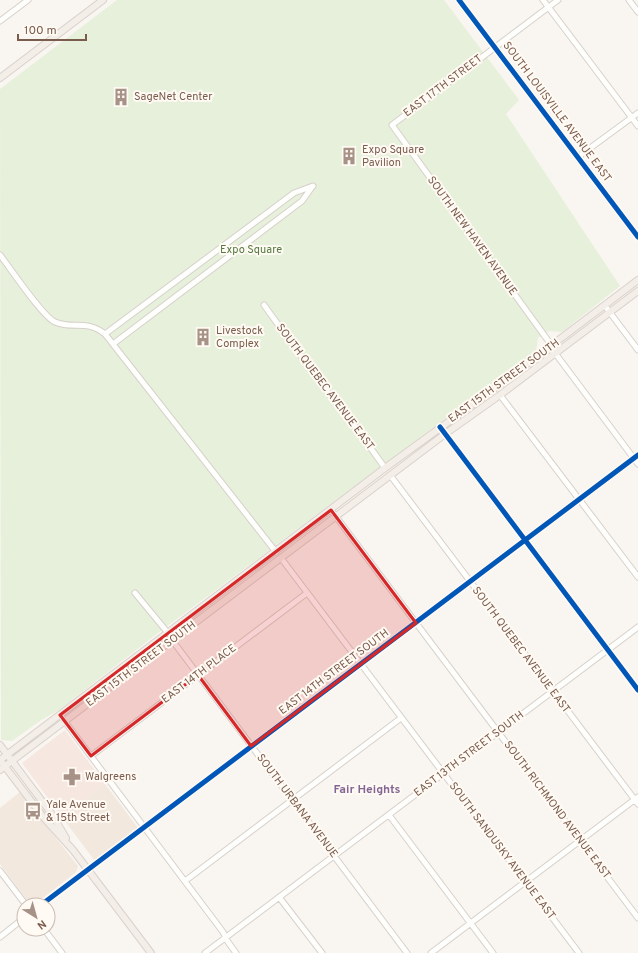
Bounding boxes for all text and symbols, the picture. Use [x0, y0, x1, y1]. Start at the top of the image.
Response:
scale bar [18, 16, 86, 42]
text: 100 m [24, 23, 57, 39]
street label: SOUTH LOUISVILLE AVENUE EAST [500, 39, 614, 185]
street label: EAST 17TH STREET [401, 52, 485, 120]
building icon: SageNet Center [111, 87, 131, 107]
place label: SageNet Center [134, 90, 213, 104]
place label: Expo Square Pavilion [362, 143, 424, 170]
building icon: Expo Square Pavilion [339, 146, 359, 166]
street label: SOUTH NEW HAVEN AVENUE [424, 174, 520, 298]
park label: Expo Square [220, 243, 282, 257]
street label: SOUTH QUEBEC AVENUE EAST [273, 321, 377, 453]
place label: Livestock Complex [216, 324, 263, 351]
building icon: Livestock Complex [193, 327, 213, 347]
street label: EAST 15TH STREET SOUTH [446, 336, 562, 426]
street label: SOUTH QUEBEC AVENUE EAST [469, 584, 573, 716]
street label: EAST 15TH STREET SOUTH [83, 618, 199, 710]
street label: EAST 14TH STREET SOUTH [276, 626, 392, 718]
street label: EAST 14TH PLACE [159, 641, 239, 707]
street label: EAST 13TH STREET SOUTH [411, 708, 527, 800]
street label: SOUTH RICHMOND AVENUE EAST [500, 738, 614, 882]
street label: SOUTH URBANA AVENUE [253, 751, 341, 861]
pharmacy icon: Walgreens [62, 767, 82, 787]
place label: Walgreens [85, 770, 136, 784]
street label: SOUTH SANDUSKY AVENUE EAST [446, 780, 558, 922]
district label: Fair Heights [333, 782, 401, 798]
place label: Yale Avenue & 15th Street [46, 798, 110, 825]
bus stop icon: Yale Avenue & 15th Street [23, 801, 43, 821]
north arrow [16, 897, 56, 937]
text: N [34, 916, 49, 932]

